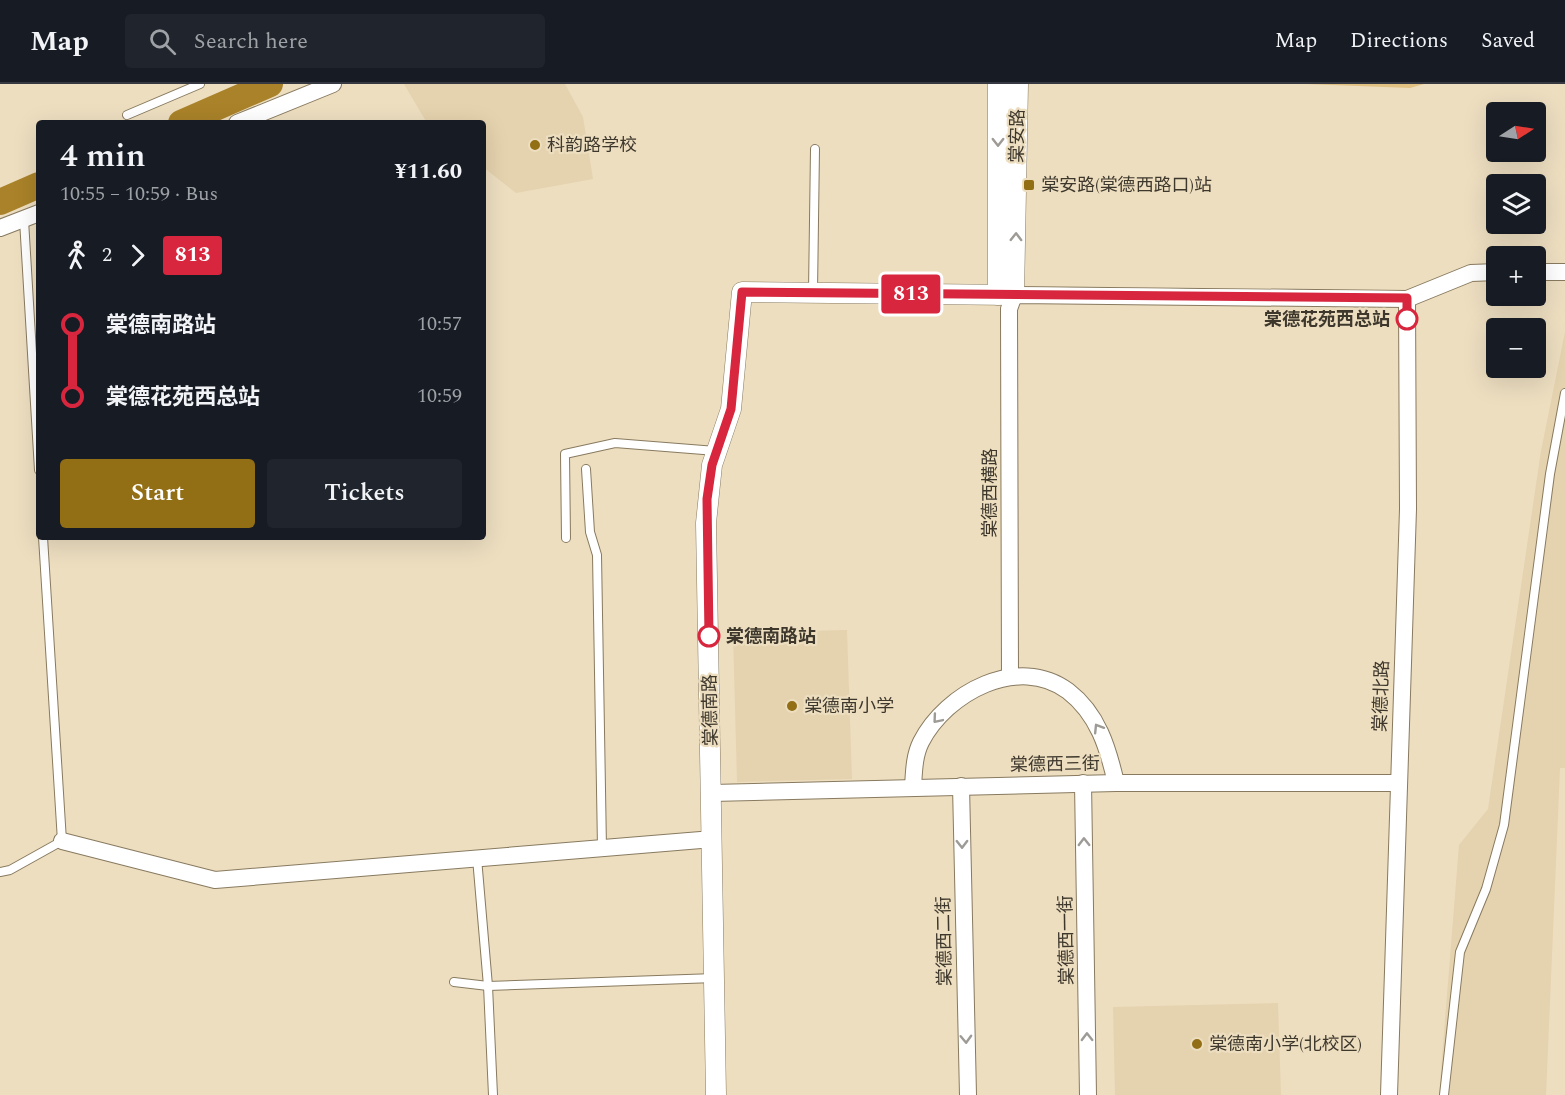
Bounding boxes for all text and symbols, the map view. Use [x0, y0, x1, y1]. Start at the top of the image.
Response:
search box [125, 14, 545, 68]
text: Map [30, 20, 89, 63]
icon: search [146, 25, 179, 58]
text: Search here [194, 25, 308, 58]
text: Map [1275, 25, 1317, 57]
text: Directions [1350, 25, 1448, 57]
text: Saved [1481, 25, 1535, 57]
north arrow [1486, 102, 1546, 162]
map controls [1486, 102, 1546, 378]
street label: 棠安路 [1004, 109, 1031, 163]
text: 4 min [60, 131, 146, 181]
place label: 科韵路学校 [547, 132, 637, 159]
marker: 科韵路学校 [528, 138, 542, 152]
one-way arrow [992, 138, 1004, 147]
text: ¥11.60 [394, 155, 462, 188]
place label: 棠安路(棠德西路口)站 [1041, 172, 1212, 199]
button: layers [1486, 174, 1546, 234]
marker: 棠安路(棠德西路口)站 [1022, 178, 1036, 192]
text: 10:55 – 10:59 · Bus [60, 179, 218, 209]
one-way arrow [1010, 233, 1022, 242]
icon: walk [60, 239, 93, 272]
icon: forward [121, 239, 154, 272]
text: 813 [175, 239, 210, 271]
text: 2 [102, 240, 112, 270]
button: + [1486, 246, 1546, 306]
line badge: 813 [876, 274, 946, 314]
text: 813 [893, 278, 929, 310]
place label: 棠德花苑西总站 [1264, 306, 1390, 333]
marker: 棠德花苑西总站 [1396, 308, 1418, 330]
text: 棠德南路站 [106, 309, 216, 342]
text: 10:57 [417, 309, 462, 339]
button: − [1486, 318, 1546, 378]
text: 棠德花苑西总站 [106, 381, 260, 414]
text: 10:59 [417, 381, 462, 411]
street label: 棠德西横路 [977, 448, 1004, 538]
button: Start [60, 459, 255, 528]
button: Tickets [267, 459, 462, 528]
place label: 棠德南路站 [726, 623, 816, 650]
marker: 棠德南路站 [698, 625, 720, 647]
street label: 棠德北路 [1367, 660, 1396, 732]
street label: 棠德南路 [696, 674, 725, 746]
place label: 棠德南小学 [804, 693, 894, 720]
marker: 棠德南小学 [785, 699, 799, 713]
one-way arrow [933, 712, 944, 723]
one-way arrow [1094, 724, 1105, 734]
street label: 棠德西三街 [1010, 750, 1100, 779]
one-way arrow [1078, 837, 1090, 846]
one-way arrow [955, 840, 968, 849]
street label: 棠德西一街 [1052, 895, 1081, 985]
street label: 棠德西二街 [930, 896, 959, 986]
place label: 棠德南小学(北校区) [1209, 1031, 1362, 1058]
one-way arrow [1081, 1032, 1093, 1041]
one-way arrow [960, 1035, 972, 1044]
marker: 棠德南小学(北校区) [1190, 1037, 1204, 1051]

